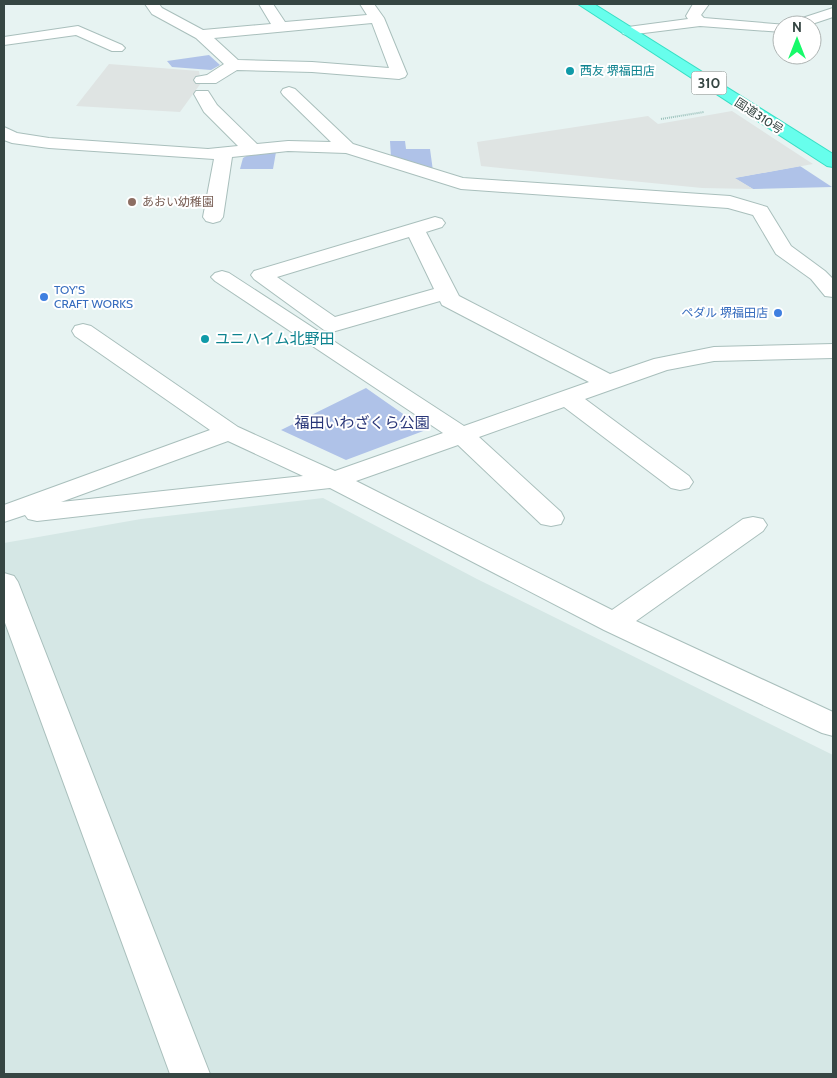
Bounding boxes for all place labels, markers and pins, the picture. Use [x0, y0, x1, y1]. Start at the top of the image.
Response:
place label: 西友 堺福田店 [580, 63, 655, 78]
marker: 西友 堺福田店 [564, 65, 576, 77]
place label: あおい幼稚園 [142, 194, 214, 209]
marker: あおい幼稚園 [126, 196, 138, 208]
place label: TOY'S CRAFT WORKS [54, 282, 133, 311]
marker: TOY'S CRAFT WORKS [38, 291, 50, 303]
place label: ペダル 堺福田店 [681, 305, 768, 320]
marker: ペダル 堺福田店 [772, 307, 784, 319]
place label: ユニハイム北野田 [215, 330, 334, 348]
marker: ユニハイム北野田 [199, 333, 211, 345]

